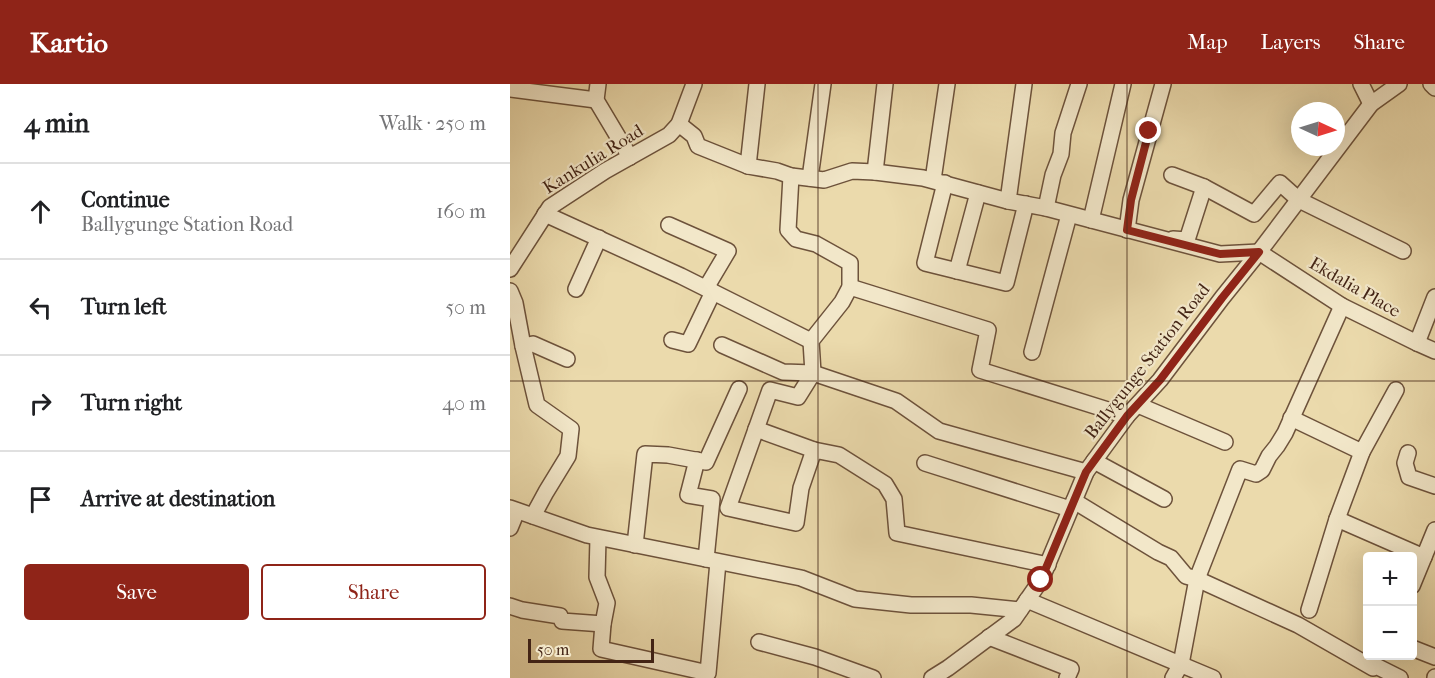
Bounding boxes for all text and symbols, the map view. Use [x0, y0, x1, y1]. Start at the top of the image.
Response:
text: Kartio [30, 26, 108, 59]
text: Map [1187, 30, 1228, 54]
text: Layers [1261, 30, 1320, 54]
text: Share [1353, 30, 1405, 54]
north arrow [1291, 102, 1345, 156]
text: 4 min [24, 108, 89, 139]
text: Walk · 250 m [379, 112, 486, 135]
route end [1135, 117, 1161, 143]
street label: Kankulia Road [539, 120, 647, 199]
text: Continue [81, 187, 170, 213]
icon: ahead [24, 195, 57, 228]
text: 160 m [436, 200, 486, 223]
text: Ballygunge Station Road [81, 213, 293, 236]
street label: Ekdalia Place [1305, 253, 1404, 322]
street label: Ballygunge Station Road [1080, 279, 1215, 443]
icon: left [24, 291, 57, 324]
text: Turn left [81, 294, 167, 320]
text: 50 m [445, 296, 486, 319]
icon: right [24, 387, 57, 420]
text: Turn right [81, 390, 182, 416]
text: 40 m [442, 392, 486, 415]
icon: arrive [24, 483, 57, 516]
text: Arrive at destination [81, 486, 275, 512]
map controls [1363, 552, 1417, 660]
button: + [1363, 552, 1417, 606]
button: Save [24, 564, 249, 620]
button: Share [261, 564, 486, 620]
route start [1027, 566, 1053, 592]
button: − [1363, 606, 1417, 660]
scale bar [528, 636, 654, 664]
text: 50 m [537, 640, 569, 659]

